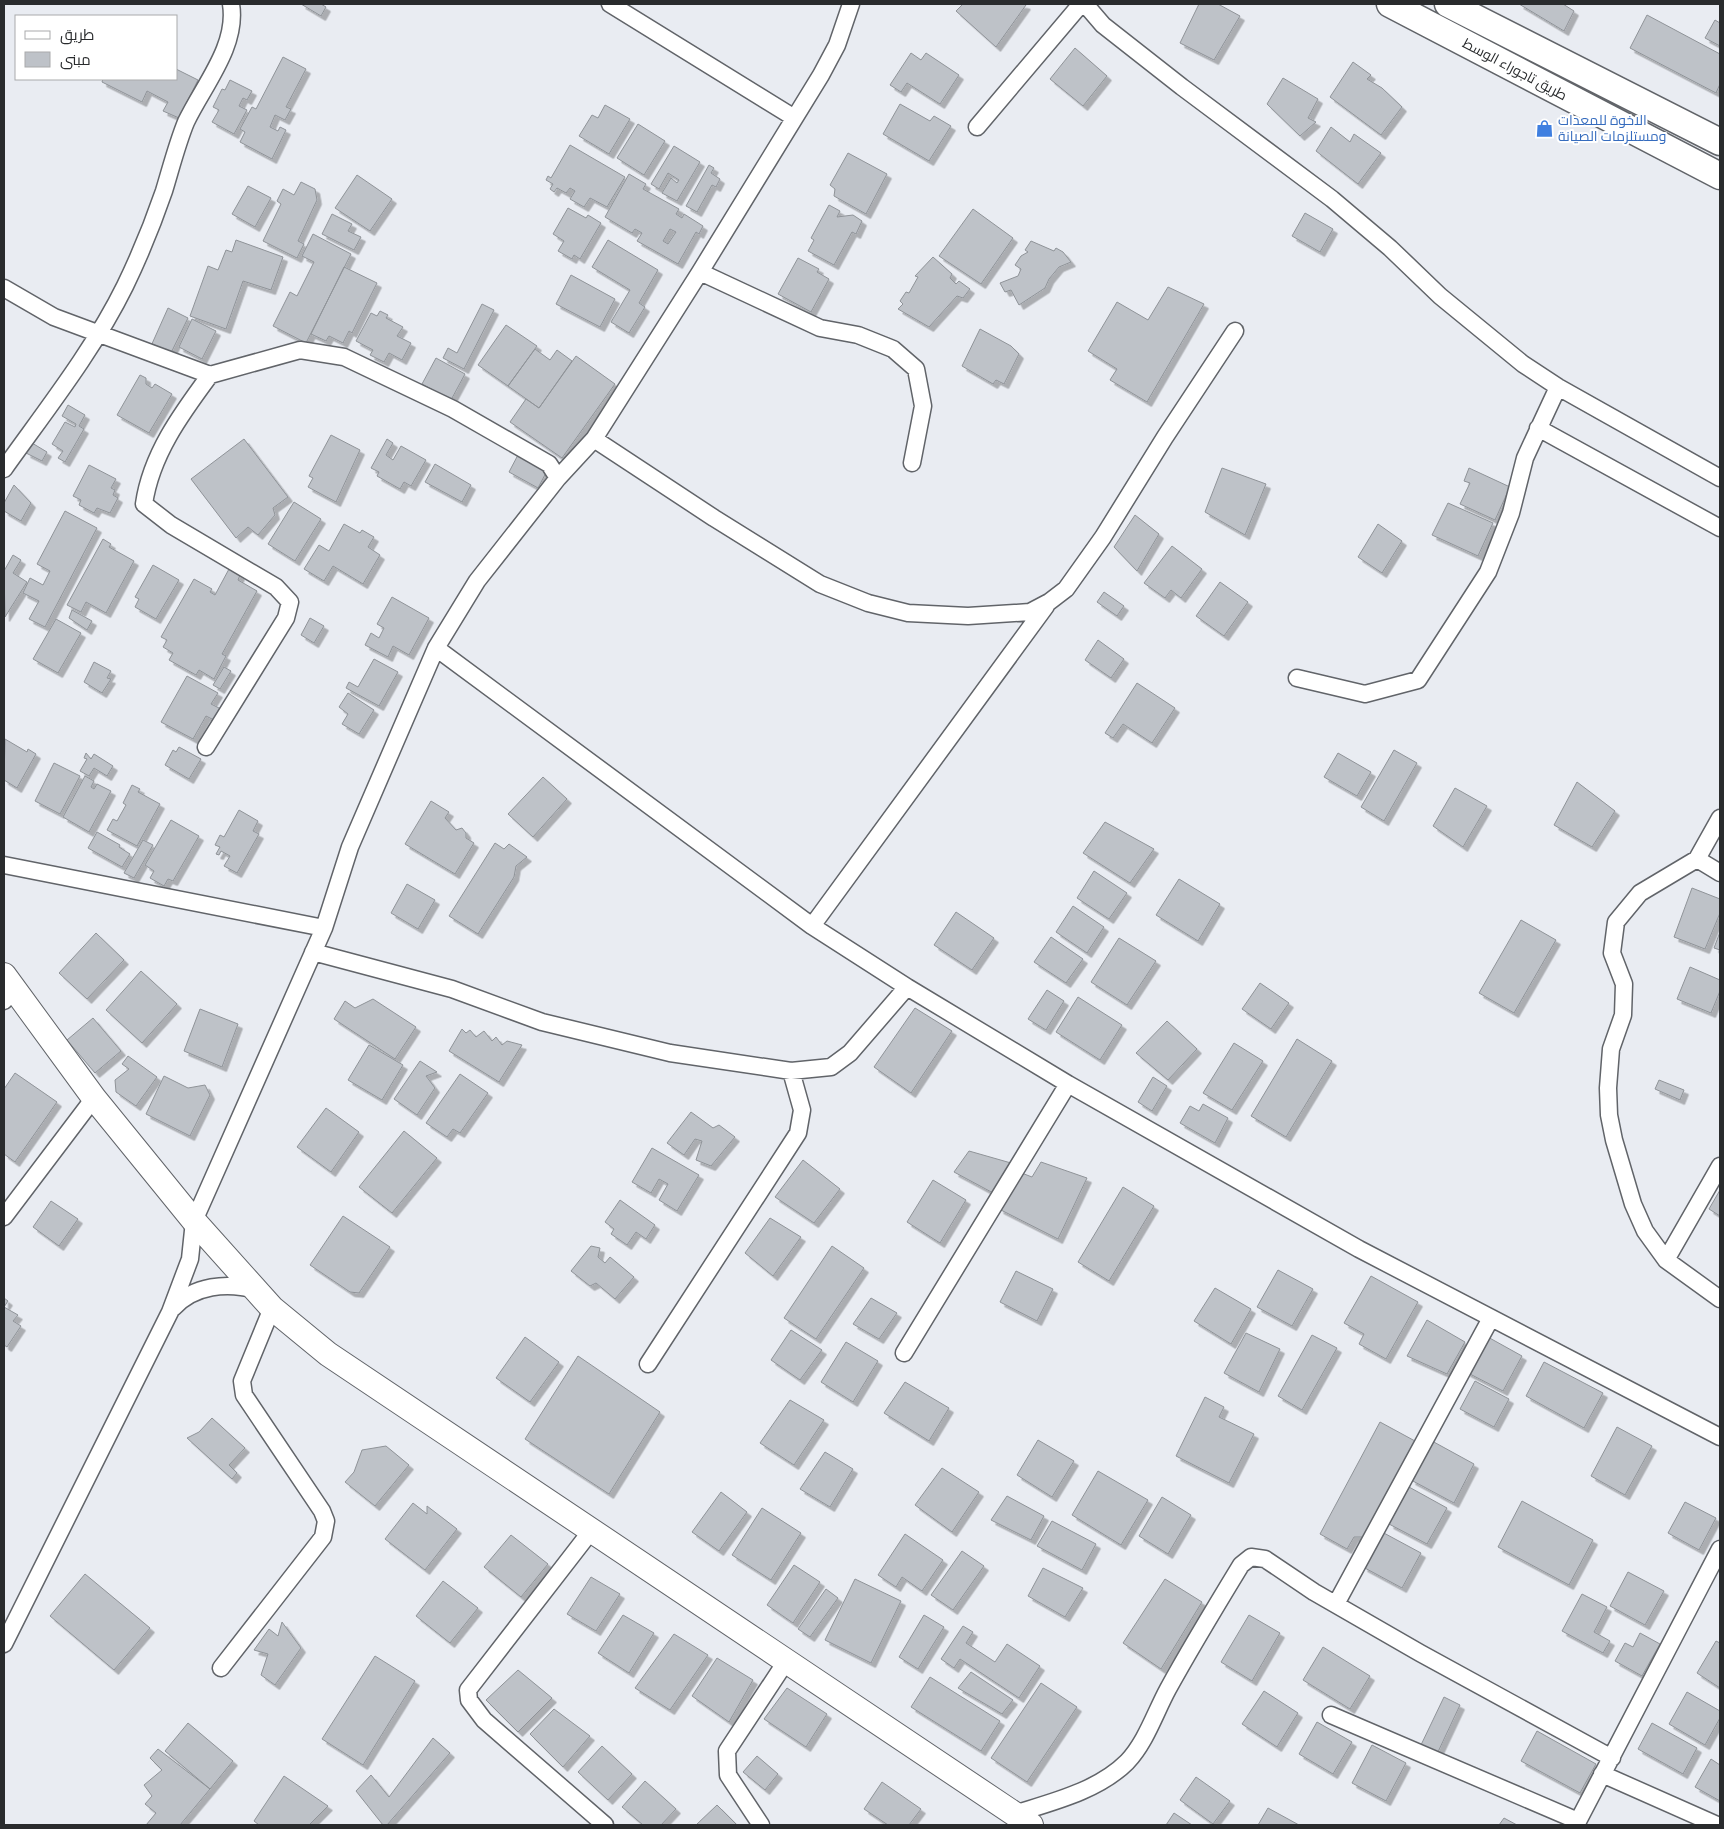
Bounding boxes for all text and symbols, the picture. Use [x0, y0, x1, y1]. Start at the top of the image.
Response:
legend [15, 15, 178, 80]
text: طريق [60, 26, 94, 45]
street label: طريق تاجوراء الوسط [1460, 35, 1570, 104]
text: مبنى [60, 51, 91, 70]
place label: الاخوة للمعدات ومستلزمات الصيانة [1558, 112, 1666, 144]
shop icon: الاخوة للمعدات ومستلزمات الصيانة [1534, 118, 1554, 138]

